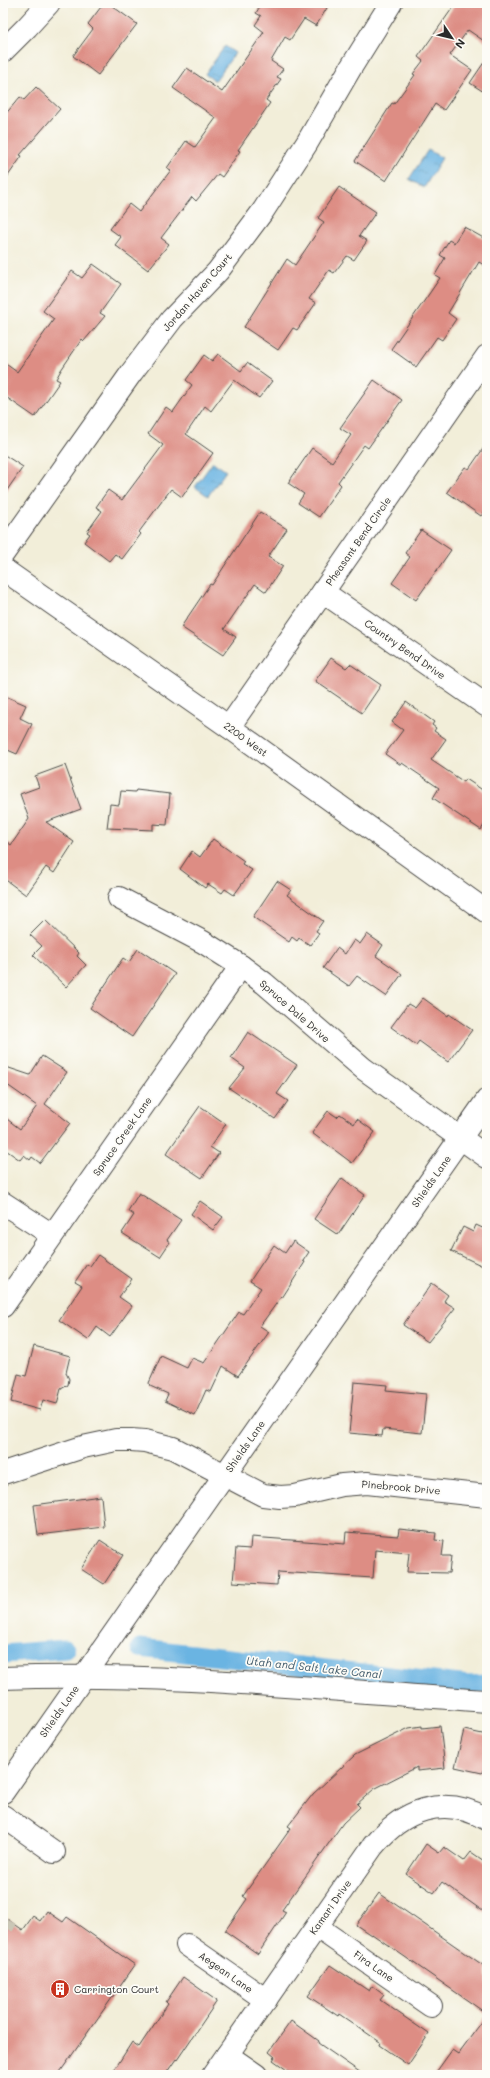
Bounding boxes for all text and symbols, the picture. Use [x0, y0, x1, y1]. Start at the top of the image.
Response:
north arrow [432, 18, 472, 58]
text: N [452, 36, 469, 52]
street label: Jordan Haven Court [159, 250, 235, 334]
street label: Pheasant Bend Circle [322, 494, 394, 588]
street label: Country Bend Drive [362, 616, 448, 682]
street label: 2200 West [221, 718, 271, 760]
street label: Spruce Dale Drive [257, 977, 333, 1045]
street label: Spruce Creek Lane [89, 1094, 155, 1178]
street label: Shields Lane [408, 1152, 454, 1210]
street label: Shields Lane [222, 1417, 268, 1475]
street label: Pinebrook Drive [361, 1477, 441, 1497]
water label: Utah and Salt Lake Canal [246, 1652, 382, 1682]
street label: Shields Lane [36, 1682, 82, 1740]
street label: Kamari Drive [306, 1877, 354, 1937]
street label: Fira Lane [351, 1947, 397, 1985]
street label: Aegean Lane [196, 1948, 256, 1996]
building icon: Carrington Court [49, 1978, 71, 2000]
place label: Carrington Court [74, 1982, 159, 1996]

